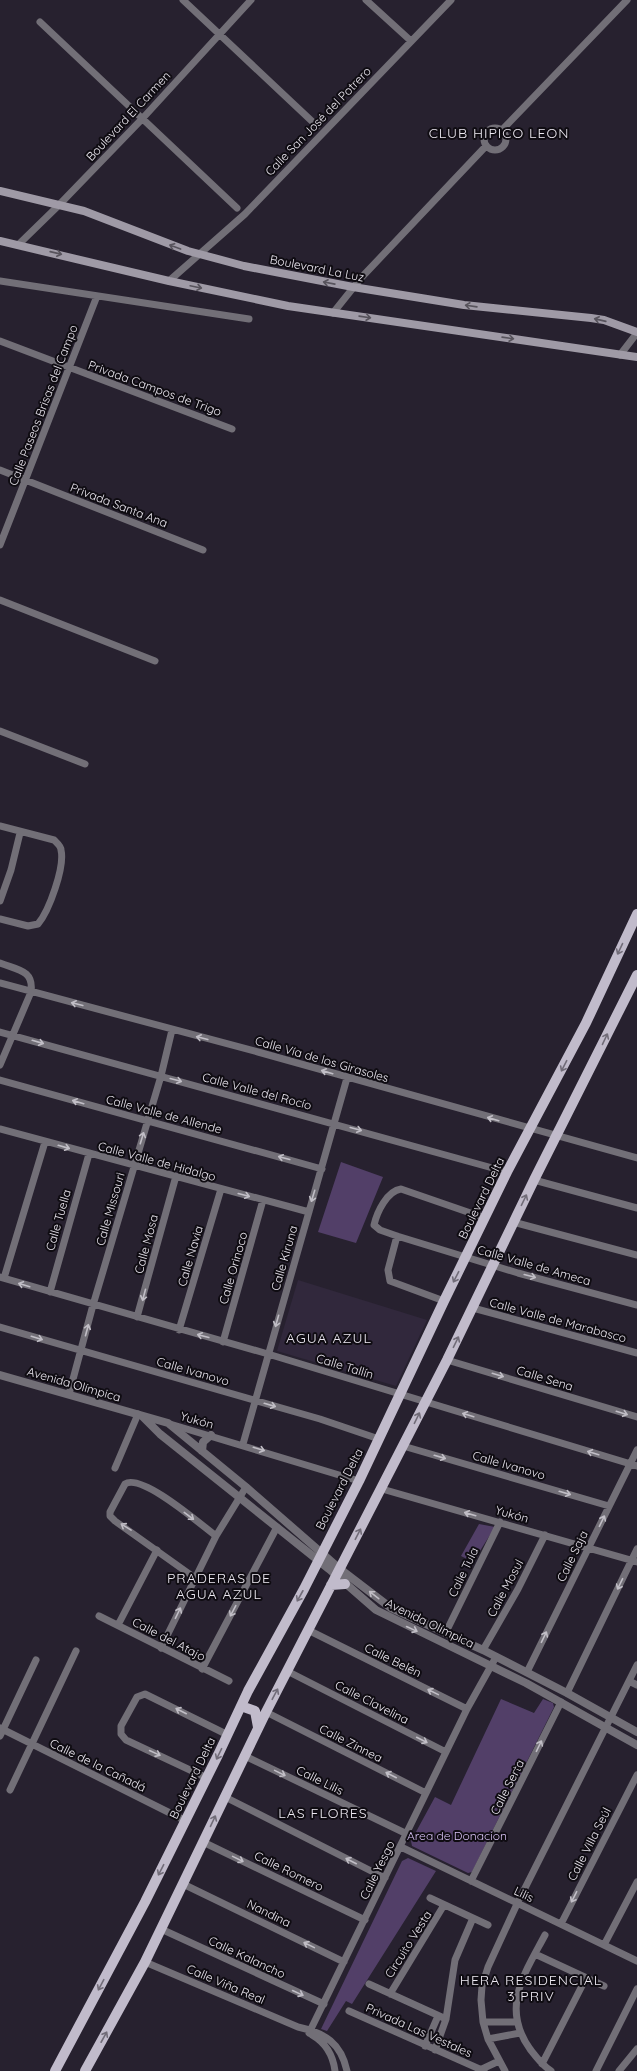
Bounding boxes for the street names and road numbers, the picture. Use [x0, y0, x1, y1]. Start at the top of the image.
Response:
street label: Calle San José del Potrero [262, 63, 374, 179]
street label: Boulevard El Carmen [83, 68, 173, 164]
street label: Boulevard La Luz [269, 252, 366, 285]
street label: Calle Paseos Brisas del Campo [5, 322, 81, 488]
street label: Privada Campos de Trigo [86, 357, 224, 419]
street label: Privada Santa Ana [68, 479, 170, 531]
street label: Calle Vía de los Girasoles [253, 1033, 391, 1085]
street label: Calle Valle del Rocío [201, 1069, 313, 1113]
street label: Calle Valle de Allende [104, 1091, 224, 1137]
street label: Calle Valle de Hidalgo [96, 1138, 218, 1184]
street label: Boulevard Delta [455, 1155, 507, 1241]
street label: Calle Missouri [92, 1171, 128, 1247]
street label: Calle Tuella [42, 1188, 74, 1252]
street label: Calle Mosa [131, 1213, 161, 1275]
street label: Calle Navia [174, 1224, 206, 1288]
street label: Calle Kiruna [268, 1224, 300, 1292]
street label: Calle Orinoco [216, 1230, 250, 1306]
street label: Calle Valle de Ameca [475, 1242, 593, 1288]
street label: Calle Valle de Marabasco [488, 1295, 628, 1345]
street label: Calle Tallín [315, 1350, 375, 1382]
street label: Calle Ivanovo [155, 1353, 231, 1389]
street label: Calle Sena [515, 1362, 575, 1394]
street label: Avenida Olímpica [25, 1363, 123, 1405]
street label: Yukón [179, 1408, 215, 1432]
street label: Boulevard Delta [312, 1446, 366, 1532]
street label: Calle Ivanovo [471, 1447, 547, 1483]
street label: Yukón [494, 1502, 530, 1526]
street label: Calle Saja [553, 1528, 591, 1584]
street label: Calle Tula [445, 1545, 481, 1599]
street label: Calle Mosul [484, 1557, 526, 1619]
street label: Avenida Olímpica [383, 1595, 477, 1651]
street label: Calle del Atajo [130, 1614, 208, 1664]
street label: Calle Belén [362, 1640, 424, 1680]
street label: Calle Clavelina [333, 1677, 411, 1727]
street label: Calle Zinnea [317, 1721, 385, 1765]
street label: Calle de la Cañadá [47, 1735, 149, 1795]
street label: Boulevard Delta [166, 1735, 218, 1821]
street label: Calle Serta [487, 1757, 527, 1817]
street label: Calle Lilis [294, 1762, 346, 1798]
street label: Calle Villa Seúl [564, 1805, 614, 1883]
street label: Calle Yesgo [356, 1838, 398, 1902]
street label: Calle Romero [252, 1848, 326, 1894]
street label: Lilis [512, 1883, 537, 1905]
street label: Nandina [245, 1896, 293, 1930]
street label: Circuito Vesta [381, 1908, 435, 1980]
street label: Calle Kalancho [206, 1933, 288, 1981]
street label: Calle Viña Real [185, 1961, 267, 2007]
street label: Privada Las Vestales [363, 2000, 475, 2060]

